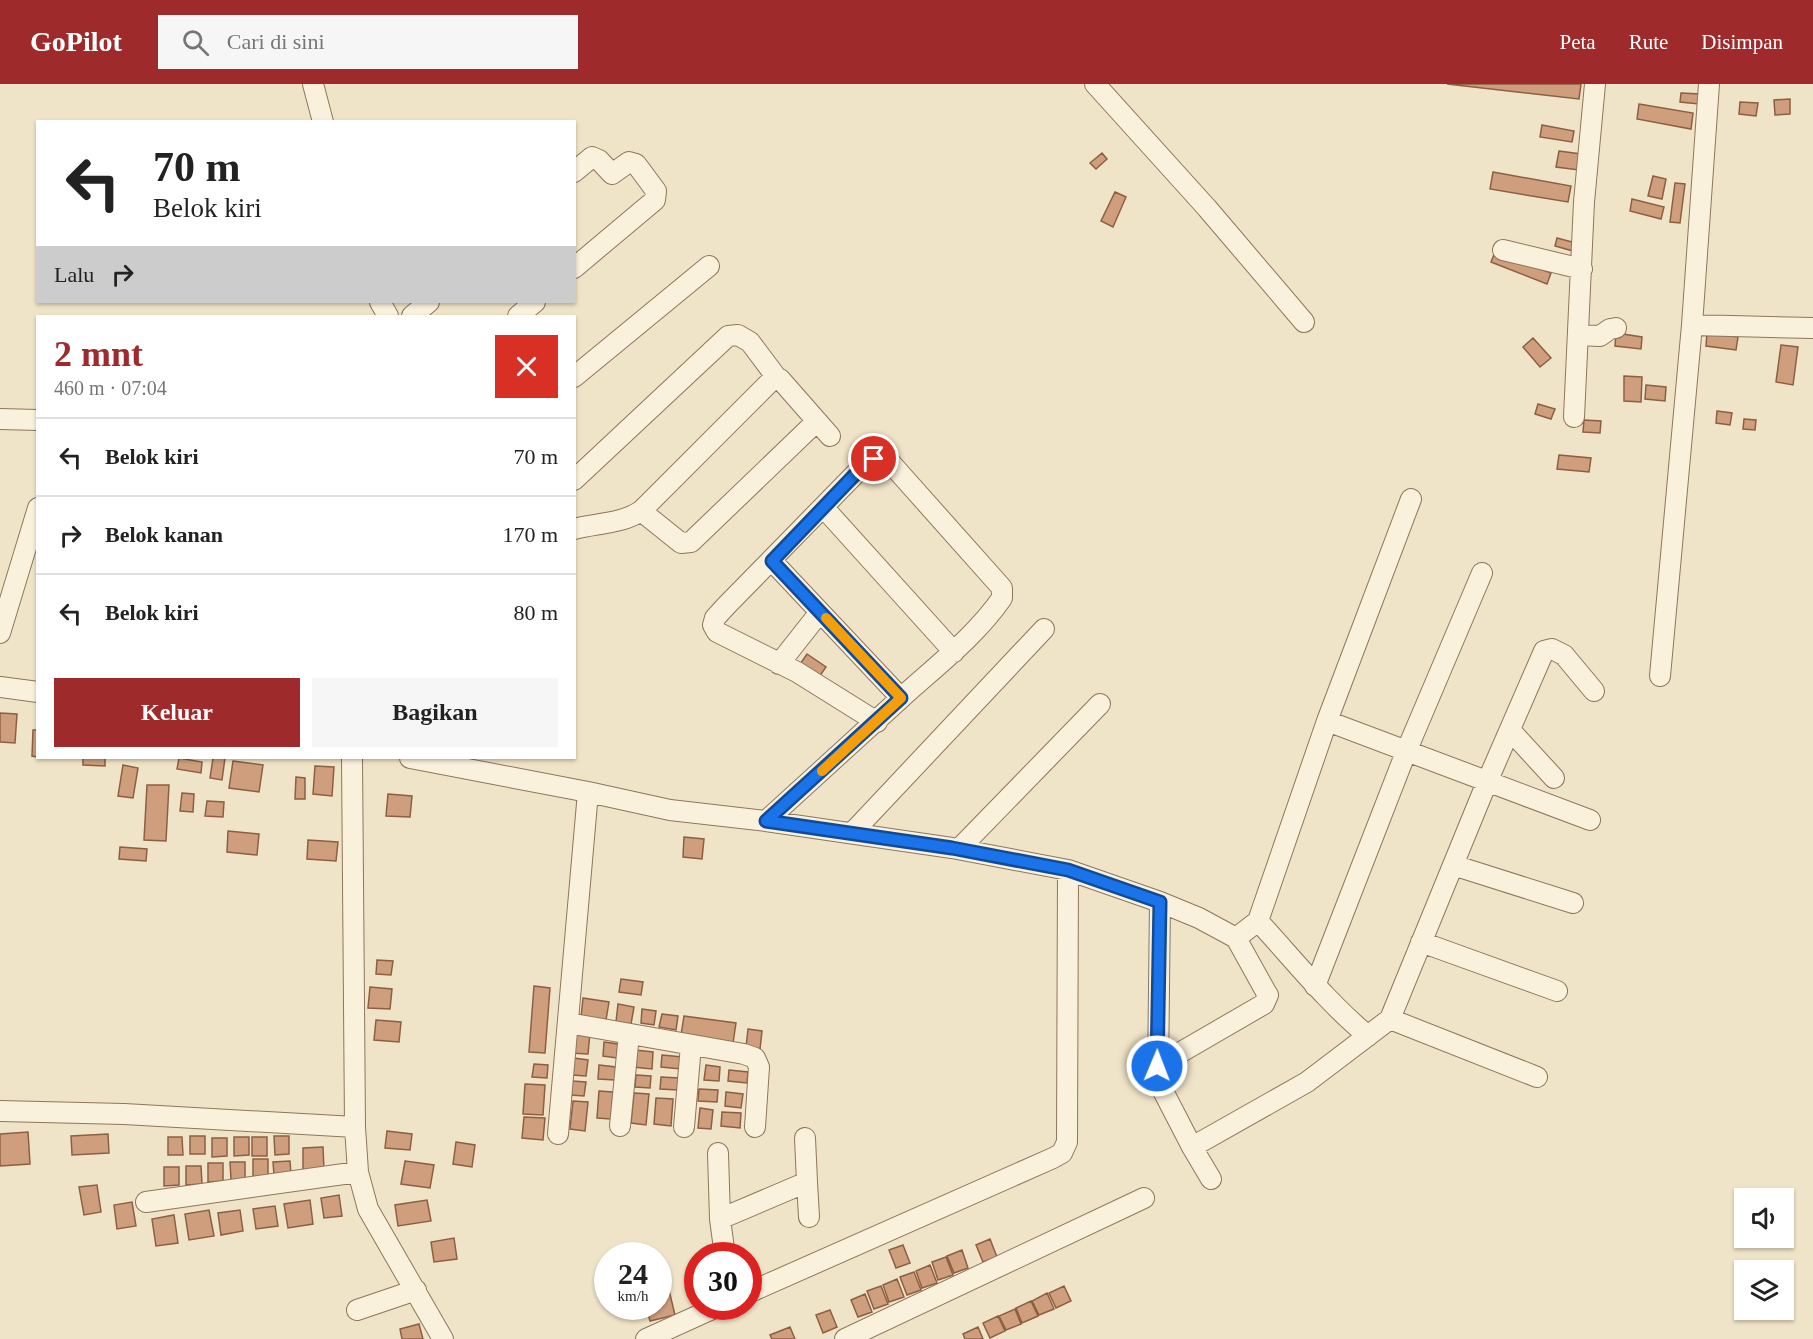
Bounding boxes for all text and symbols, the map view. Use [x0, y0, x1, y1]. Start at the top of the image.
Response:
search box [158, 15, 578, 69]
text: GoPilot [30, 26, 122, 57]
icon: search [179, 26, 212, 59]
text: Cari di sini [227, 29, 325, 54]
text: Peta [1560, 30, 1596, 54]
text: Rute [1629, 30, 1668, 54]
text: Disimpan [1701, 30, 1783, 54]
icon: left [54, 144, 132, 222]
text: 70 m [153, 144, 241, 190]
text: Belok kiri [153, 193, 262, 223]
icon: right [106, 258, 139, 291]
text: Lalu [54, 262, 94, 287]
text: 2 mnt [54, 334, 143, 374]
button: close [495, 335, 558, 398]
text: 460 m · 07:04 [54, 377, 167, 399]
pin [848, 433, 899, 484]
icon: left [54, 441, 87, 474]
icon: arrive [857, 442, 890, 475]
text: Belok kiri [105, 444, 199, 469]
text: 70 m [513, 444, 558, 469]
icon: right [54, 519, 87, 552]
text: Belok kanan [105, 522, 223, 547]
text: 170 m [502, 522, 558, 547]
icon: left [54, 597, 87, 630]
text: Belok kiri [105, 600, 199, 625]
text: 80 m [513, 600, 558, 625]
button: Keluar [54, 678, 300, 747]
button: Bagikan [312, 678, 558, 747]
position arrow [1125, 1034, 1189, 1098]
map controls [1734, 1188, 1794, 1320]
button: sound [1734, 1188, 1794, 1248]
speed limit sign: 30 [684, 1242, 762, 1320]
text: 24 [618, 1257, 648, 1290]
button: layers [1734, 1260, 1794, 1320]
text: km/h [618, 1288, 648, 1304]

